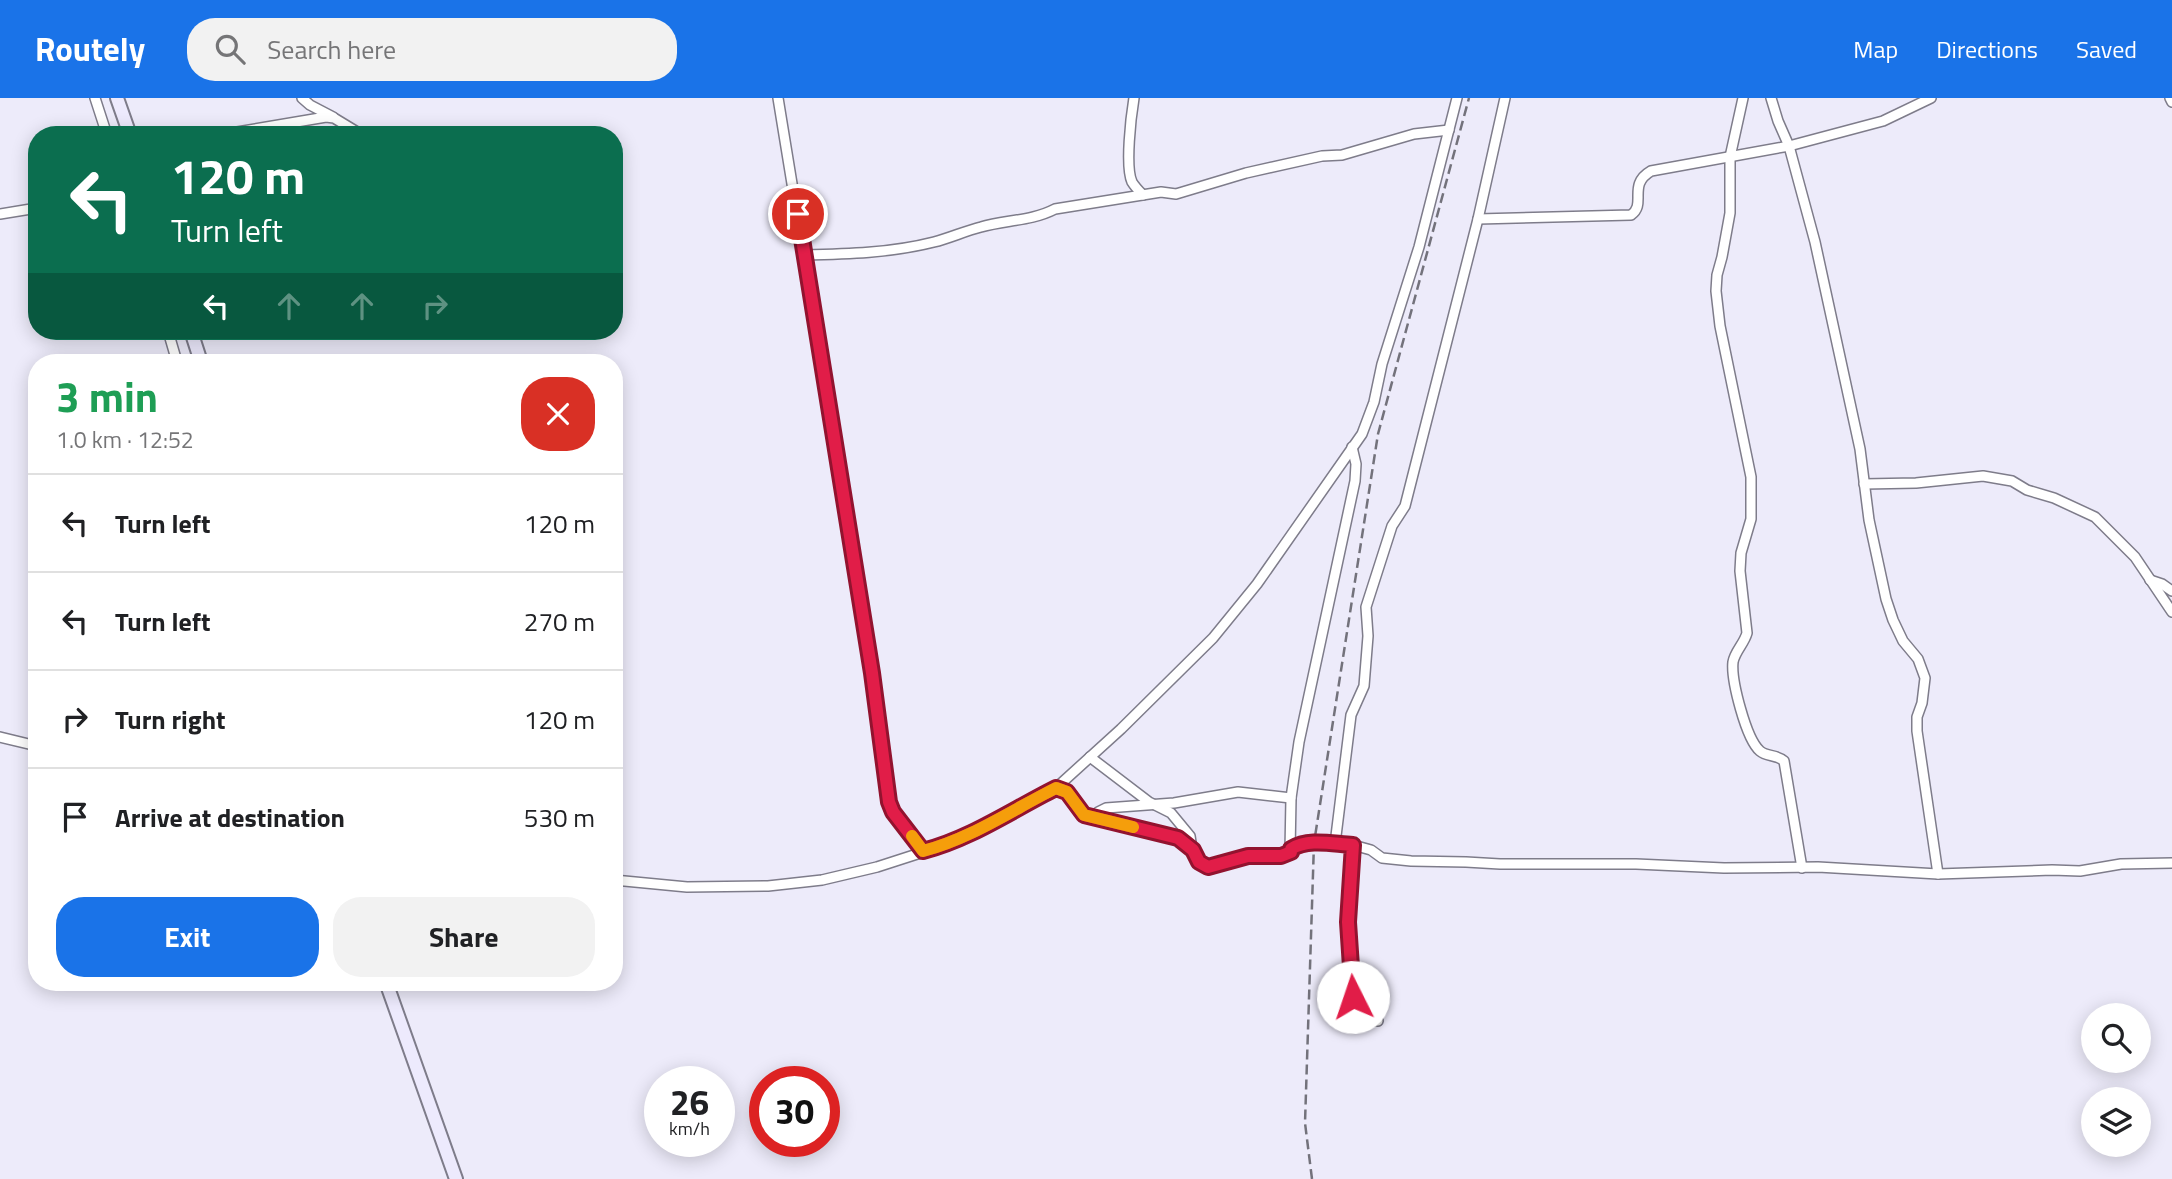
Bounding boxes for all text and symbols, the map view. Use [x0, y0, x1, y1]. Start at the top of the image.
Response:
search box [187, 18, 677, 81]
text: Routely [35, 24, 145, 74]
icon: search [211, 30, 249, 68]
text: Search here [267, 30, 396, 69]
text: Map [1853, 31, 1898, 67]
text: Directions [1936, 31, 2038, 67]
text: Saved [2076, 31, 2137, 67]
text: 120 m [171, 138, 305, 213]
icon: left [56, 154, 147, 245]
pin [768, 184, 828, 244]
icon: arrive [779, 195, 817, 233]
text: Turn left [171, 206, 283, 254]
icon: left [197, 287, 235, 325]
icon: ahead [270, 287, 308, 325]
icon: ahead [343, 287, 381, 325]
icon: right [416, 287, 454, 325]
text: 3 min [56, 364, 158, 428]
button: close [521, 377, 595, 451]
text: 1.0 km · 12:52 [56, 422, 194, 457]
icon: left [56, 504, 94, 542]
text: Turn left [115, 504, 210, 543]
text: 120 m [524, 504, 595, 543]
icon: left [56, 602, 94, 640]
text: Turn left [115, 602, 210, 641]
text: 270 m [524, 602, 595, 641]
icon: right [56, 700, 94, 738]
text: Turn right [115, 700, 226, 739]
text: 120 m [524, 700, 595, 739]
icon: arrive [56, 798, 94, 836]
text: Arrive at destination [115, 798, 345, 837]
text: 530 m [524, 798, 595, 837]
button: Exit [56, 897, 319, 977]
button: Share [333, 897, 595, 977]
position arrow [1316, 960, 1390, 1034]
map controls [2081, 1003, 2151, 1157]
button: search [2081, 1003, 2151, 1073]
speed limit sign: 30 [749, 1066, 840, 1157]
text: 26 [670, 1075, 709, 1129]
button: layers [2081, 1087, 2151, 1157]
text: km/h [669, 1115, 710, 1142]

